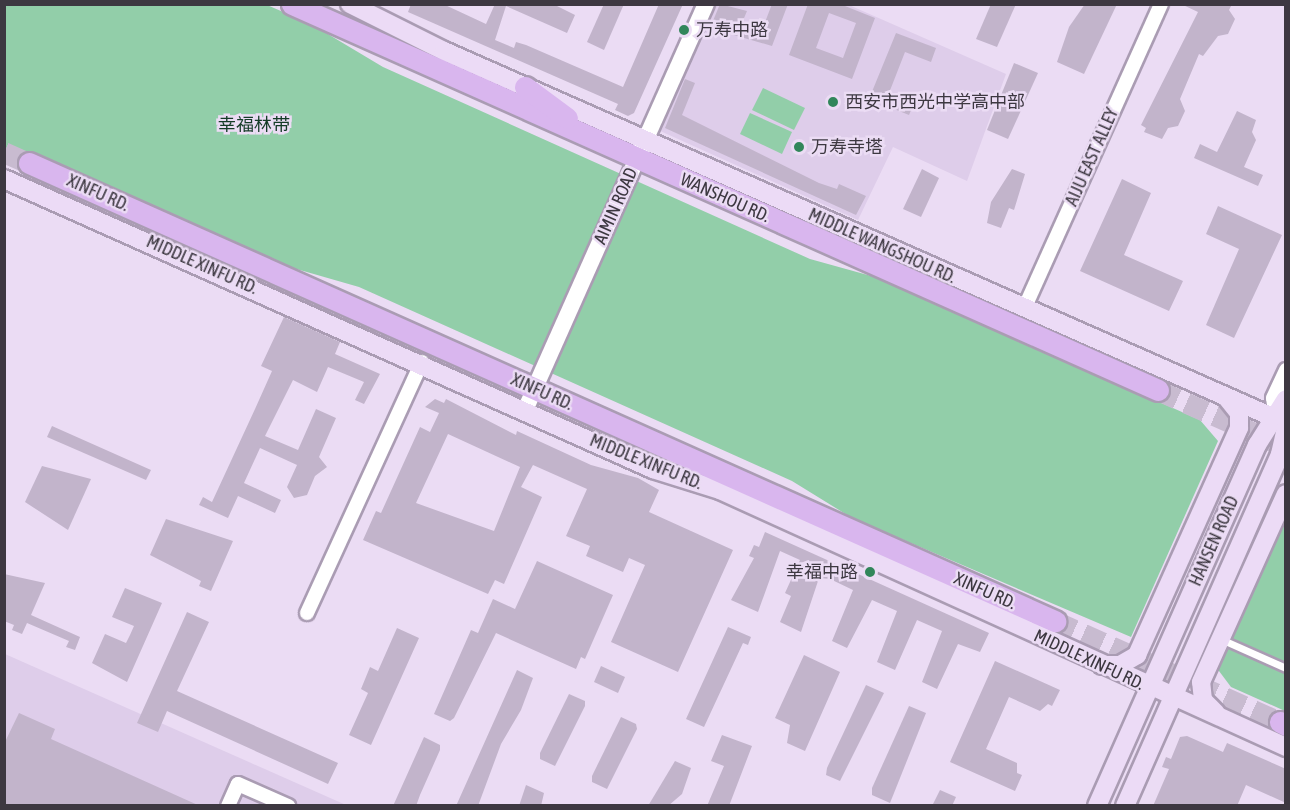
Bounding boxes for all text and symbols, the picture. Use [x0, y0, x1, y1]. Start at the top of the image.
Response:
place label: 万寿中路 [696, 19, 768, 41]
marker: 万寿中路 [677, 23, 691, 37]
place label: 西安市西光中学高中部 [845, 91, 1025, 113]
marker: 西安市西光中学高中部 [826, 95, 840, 109]
street label: AIJU EAST ALLEY [1061, 105, 1123, 209]
park label: 幸福林带 [218, 114, 290, 136]
place label: 万寿寺塔 [811, 136, 883, 158]
marker: 万寿寺塔 [792, 140, 806, 154]
street label: AIMIN ROAD [590, 164, 642, 248]
street label: WANSHOU RD. [677, 169, 773, 227]
street label: XINFU RD. [64, 170, 132, 216]
street label: MIDDLE WANGSHOU RD. [805, 204, 959, 288]
street label: MIDDLE XINFU RD. [143, 231, 261, 299]
street label: XINFU RD. [508, 369, 576, 415]
street label: MIDDLE XINFU RD. [587, 430, 705, 494]
street label: HANSEN ROAD [1185, 493, 1243, 589]
place label: 幸福中路 [786, 561, 858, 583]
marker: 幸福中路 [863, 565, 877, 579]
street label: XINFU RD. [951, 568, 1019, 614]
street label: MIDDLE XINFU RD. [1030, 625, 1148, 695]

